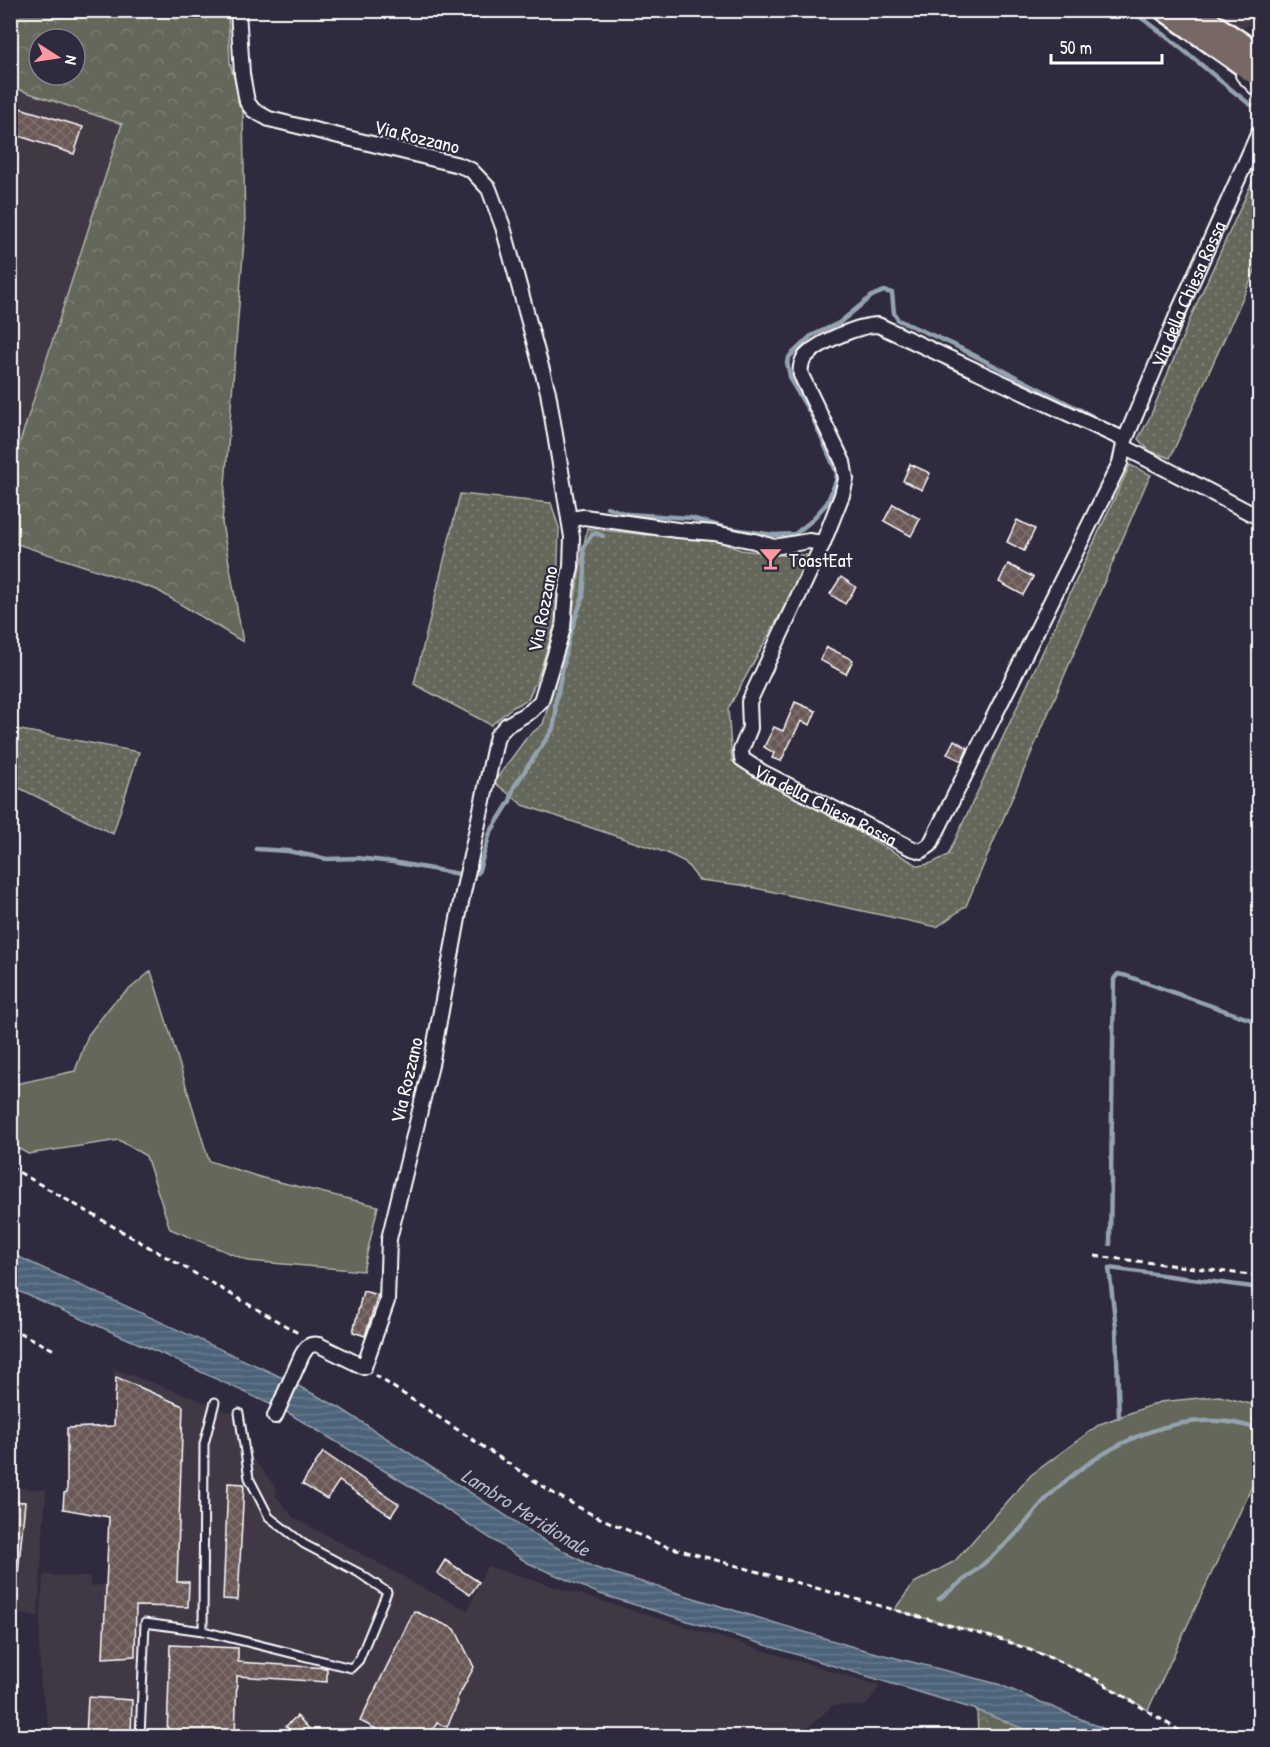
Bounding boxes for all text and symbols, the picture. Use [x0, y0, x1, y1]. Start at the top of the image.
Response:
north arrow [27, 27, 87, 87]
scale bar [1051, 27, 1162, 65]
text: 50 m [1060, 35, 1092, 60]
text: N [60, 54, 83, 67]
street label: Via Rozzano [371, 112, 463, 160]
street label: Via della Chiesa Rossa [1143, 216, 1231, 371]
bar icon: ToastEat [758, 546, 784, 572]
place label: ToastEat [789, 546, 854, 573]
street label: Via Rozzano [520, 564, 564, 654]
street label: Via della Chiesa Rossa [749, 757, 902, 852]
street label: Via Rozzano [383, 1034, 429, 1126]
water label: Lambro Meridionale [456, 1461, 597, 1564]

